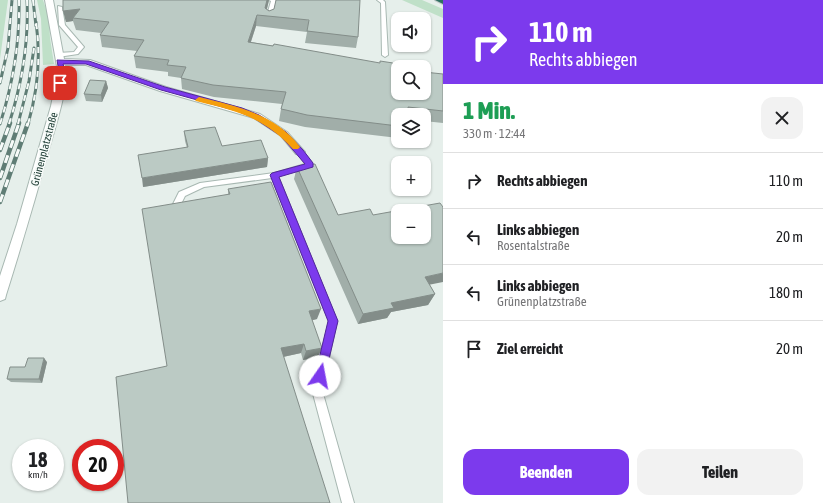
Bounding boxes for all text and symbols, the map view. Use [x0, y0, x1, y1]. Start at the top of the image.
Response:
map controls [391, 12, 431, 244]
button: sound [391, 12, 431, 52]
icon: right [463, 16, 515, 68]
text: 110 m [529, 16, 592, 48]
text: Rechts abbiegen [529, 49, 638, 70]
button: search [391, 60, 431, 100]
pin [43, 66, 77, 100]
icon: arrive [49, 72, 71, 94]
text: 1 Min. [463, 97, 515, 124]
button: close [761, 97, 803, 139]
button: layers [391, 108, 431, 148]
street label: Grünenplatzstraße [28, 111, 60, 187]
text: 330 m · 12:44 [463, 126, 526, 141]
button: + [391, 156, 431, 196]
icon: right [463, 170, 485, 192]
text: Rechts abbiegen [497, 172, 587, 189]
text: 110 m [769, 172, 803, 189]
button: − [391, 204, 431, 244]
text: Links abbiegen [497, 221, 579, 238]
icon: left [463, 226, 485, 248]
text: 20 m [776, 228, 803, 245]
text: Rosentalstraße [497, 238, 570, 253]
text: Links abbiegen [497, 277, 579, 294]
icon: left [463, 282, 485, 304]
text: 180 m [769, 284, 803, 301]
text: Grünenplatzstraße [497, 294, 587, 309]
icon: arrive [463, 338, 485, 360]
text: Ziel erreicht [497, 340, 563, 357]
text: 20 m [776, 340, 803, 357]
position arrow [299, 355, 341, 397]
speed limit sign: 20 [72, 439, 124, 491]
text: 18 [29, 448, 47, 471]
button: Beenden [463, 449, 629, 495]
button: Teilen [637, 449, 803, 495]
text: km/h [28, 469, 48, 480]

